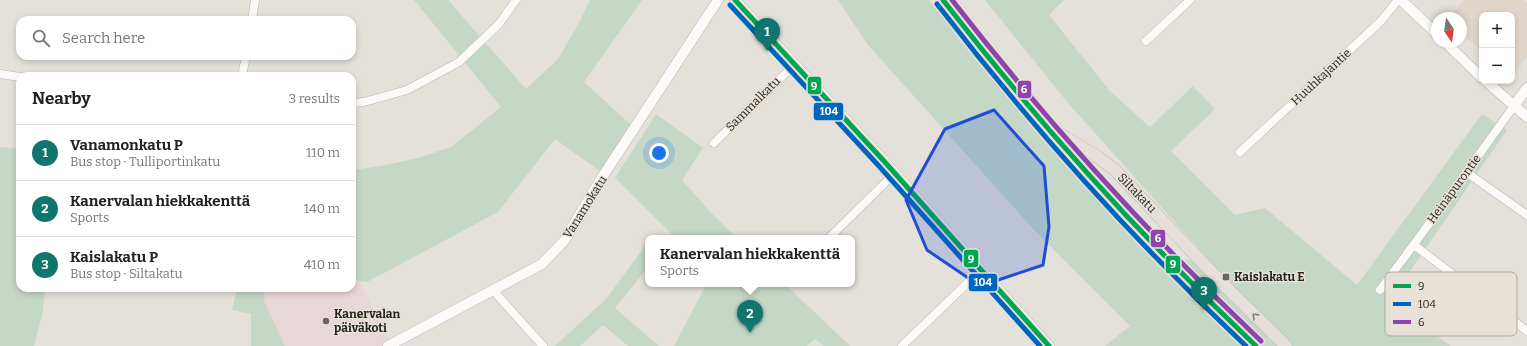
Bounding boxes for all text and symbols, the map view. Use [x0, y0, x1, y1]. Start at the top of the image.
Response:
north arrow [1431, 12, 1467, 48]
map controls [1479, 12, 1515, 84]
button: + [1479, 12, 1515, 48]
search box [16, 16, 356, 60]
pin: 1 [754, 18, 780, 51]
icon: search [30, 27, 52, 49]
text: Search here [62, 29, 145, 47]
street label: Huuhkajantie [1288, 46, 1354, 108]
button: − [1479, 48, 1515, 84]
street label: Sammalkatu [723, 73, 784, 134]
line badge: 9 [807, 76, 822, 95]
text: 9 [811, 80, 818, 93]
line badge: 6 [1017, 80, 1032, 99]
text: 6 [1021, 83, 1028, 96]
text: Nearby [32, 88, 91, 109]
text: 3 results [289, 91, 340, 106]
line badge: 104 [813, 102, 844, 121]
text: 104 [820, 105, 839, 118]
text: Vanamonkatu P [70, 136, 183, 154]
your location [649, 143, 669, 163]
text: 1 [42, 145, 48, 160]
text: 110 m [306, 145, 340, 160]
street label: Heinäpurontie [1424, 152, 1484, 226]
text: Bus stop · Tulliportinkatu [70, 154, 220, 169]
street label: Siltakatu [1115, 170, 1160, 216]
street label: Vanamokatu [560, 173, 610, 241]
text: Kanervalan hiekkakenttä [70, 192, 250, 210]
text: 2 [41, 201, 49, 216]
text: 140 m [304, 201, 340, 216]
text: Sports [70, 210, 109, 225]
line badge: 6 [1150, 229, 1166, 248]
text: 6 [1155, 232, 1162, 245]
popup [645, 235, 855, 287]
text: Kanervalan hiekkakenttä [660, 245, 840, 263]
text: Kaislakatu P [70, 248, 158, 266]
line badge: 9 [963, 249, 979, 268]
text: 9 [968, 253, 975, 266]
line badge: 9 [1165, 255, 1181, 274]
text: 3 [41, 257, 49, 272]
text: 410 m [304, 257, 340, 272]
text: 9 [1170, 258, 1177, 271]
text: Sports [660, 263, 699, 278]
text: Bus stop · Siltakatu [70, 266, 183, 281]
place label: Kaislakatu E [1234, 270, 1305, 284]
marker: Kaislakatu E [1221, 272, 1231, 282]
legend [1385, 272, 1517, 336]
line badge: 104 [968, 273, 998, 292]
text: 104 [974, 276, 993, 289]
pin: 3 [1191, 277, 1217, 310]
text: 9 [1418, 280, 1424, 293]
text: 104 [1418, 298, 1437, 311]
pin: 2 [737, 300, 763, 333]
place label: Kanervalan päiväkoti [334, 307, 401, 335]
one-way arrow [1252, 313, 1260, 321]
marker: Kanervalan päiväkoti [321, 316, 331, 326]
text: 6 [1418, 316, 1424, 329]

